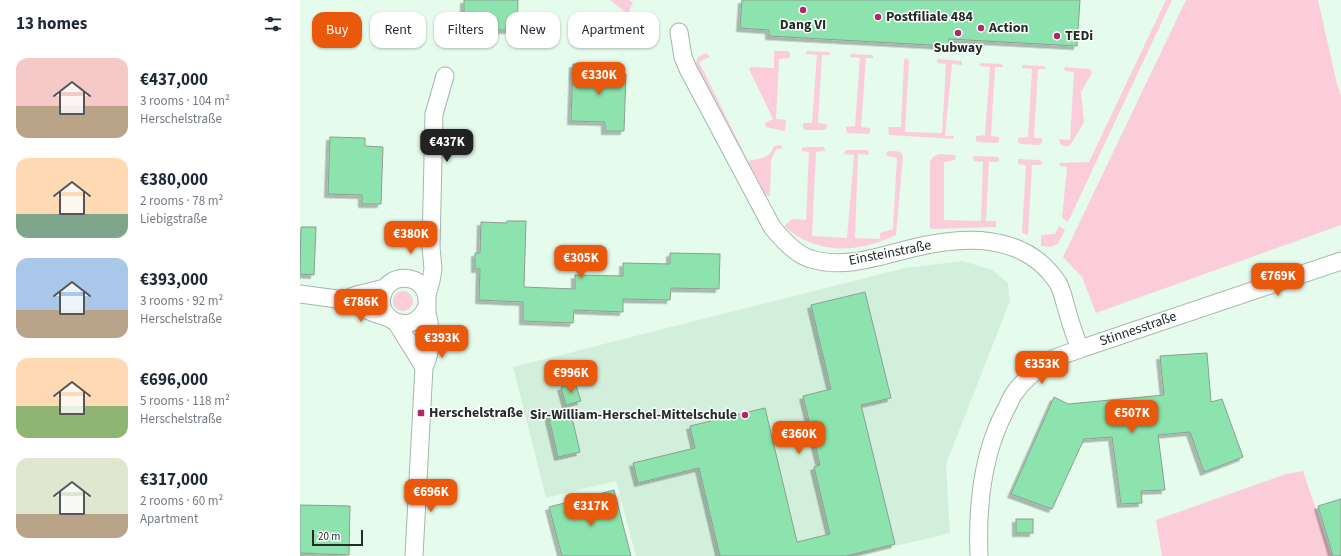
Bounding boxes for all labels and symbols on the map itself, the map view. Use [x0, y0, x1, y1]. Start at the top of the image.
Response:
marker: Dang VI [798, 5, 808, 15]
place label: Postfiliale 484 [886, 7, 974, 27]
marker: Postfiliale 484 [873, 12, 883, 22]
place label: Dang VI [780, 15, 826, 35]
place label: Action [988, 18, 1028, 38]
marker: Action [976, 23, 986, 33]
place label: TEDi [1065, 26, 1093, 46]
marker: Subway [953, 28, 963, 38]
marker: TEDi [1052, 31, 1062, 41]
place label: Subway [933, 38, 983, 58]
pin: €330K [571, 62, 627, 96]
pin: €437K [419, 129, 475, 163]
pin: €380K [383, 221, 439, 255]
street label: Einsteinstraße [847, 235, 933, 271]
pin: €305K [553, 245, 609, 279]
pin: €769K [1250, 263, 1306, 297]
pin: €786K [333, 289, 389, 323]
street label: Stinnesstraße [1097, 306, 1179, 352]
pin: €393K [414, 325, 470, 359]
pin: €353K [1014, 351, 1070, 385]
pin: €996K [543, 360, 599, 394]
pin: €507K [1104, 400, 1160, 434]
place label: Herschelstraße [429, 403, 523, 423]
place label: Sir-William-Herschel-Mittelschule [530, 405, 737, 425]
marker: Herschelstraße [416, 408, 426, 418]
marker: Sir-William-Herschel-Mittelschule [740, 410, 750, 420]
pin: €360K [771, 421, 827, 455]
pin: €696K [403, 479, 459, 513]
pin: €317K [563, 493, 619, 527]
scale bar [312, 528, 363, 547]

